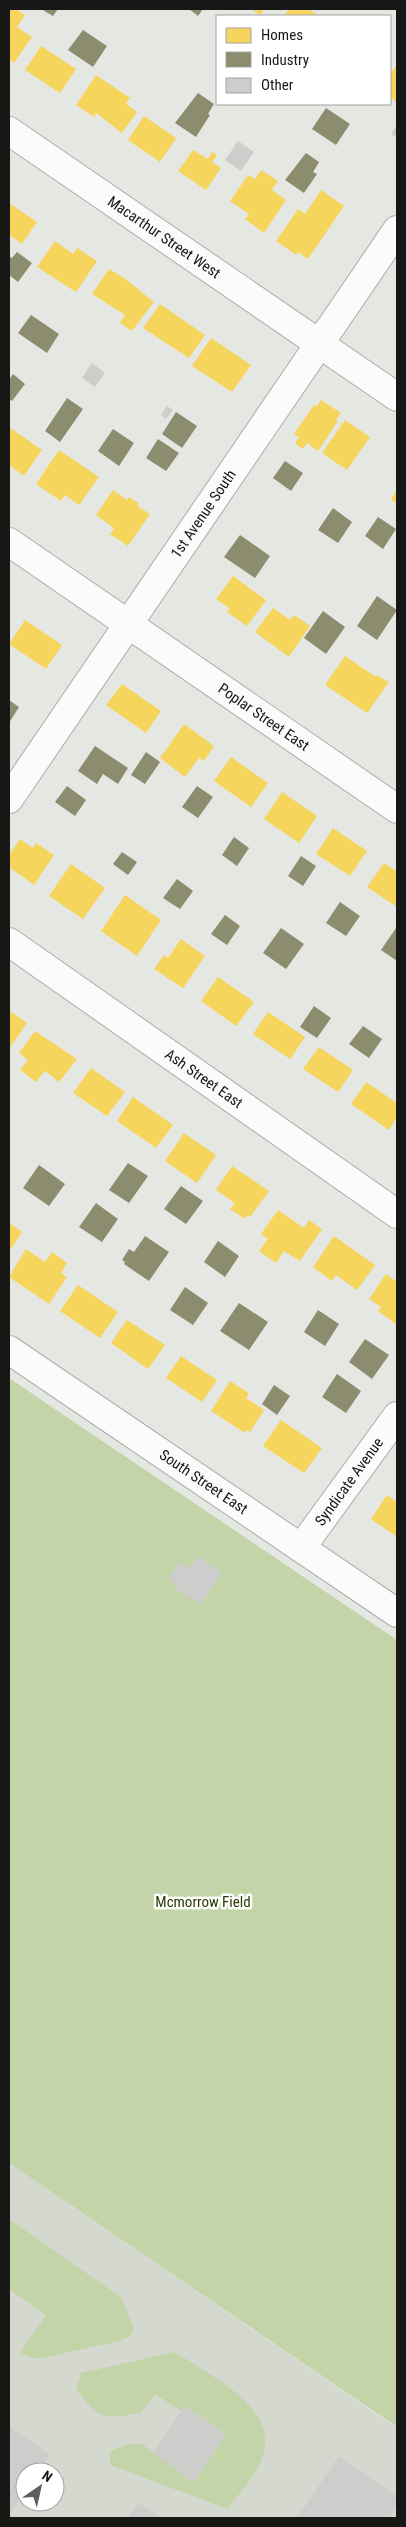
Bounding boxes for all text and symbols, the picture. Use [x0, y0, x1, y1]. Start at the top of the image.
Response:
legend [216, 15, 391, 105]
text: Homes [261, 26, 303, 44]
text: Industry [261, 51, 309, 69]
text: Other [261, 76, 294, 94]
street label: Macarthur Street West [104, 192, 224, 282]
street label: 1st Avenue South [167, 466, 240, 562]
street label: Poplar Street East [215, 680, 312, 755]
street label: Ash Street East [162, 1045, 246, 1112]
street label: Syndicate Avenue [311, 1434, 387, 1529]
street label: South Street East [156, 1446, 251, 1518]
park label: Mcmorrow Field [155, 1893, 251, 1911]
north arrow [15, 2462, 65, 2512]
text: N [39, 2467, 55, 2485]

